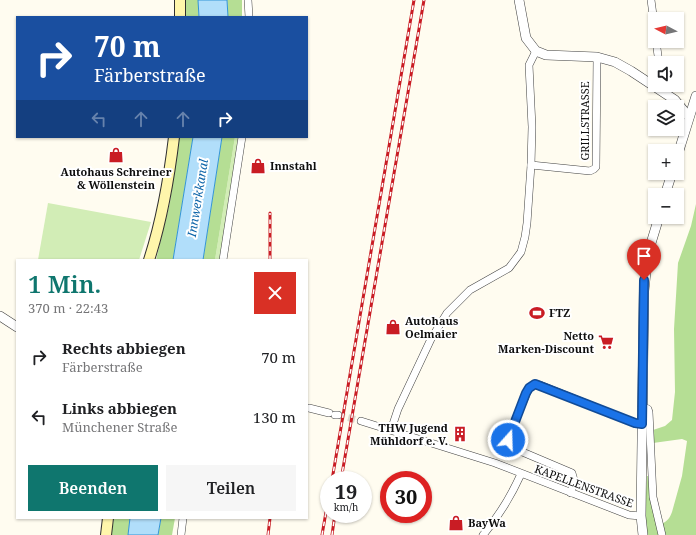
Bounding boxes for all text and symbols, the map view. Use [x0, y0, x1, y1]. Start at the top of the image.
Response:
north arrow [648, 12, 684, 48]
map controls [648, 12, 684, 224]
text: 70 m [94, 27, 161, 65]
icon: right [28, 32, 80, 84]
button: sound [648, 56, 684, 92]
text: Färberstraße [94, 63, 206, 87]
street label: GRILLSTRASSE [577, 81, 592, 161]
button: layers [648, 100, 684, 136]
icon: left [88, 108, 110, 130]
icon: ahead [130, 108, 152, 130]
icon: ahead [172, 108, 194, 130]
icon: right [214, 108, 236, 130]
button: + [648, 144, 684, 180]
shop icon: Autohaus Schreiner & Wöllenstein [107, 146, 125, 164]
water label: Innwerkkanal [183, 157, 212, 239]
shop icon: Innstahl [249, 157, 267, 175]
place label: Innstahl [270, 158, 317, 173]
place label: Autohaus Schreiner & Wöllenstein [61, 164, 172, 192]
button: − [648, 188, 684, 224]
pin [627, 239, 661, 280]
icon: arrive [633, 245, 655, 267]
text: 1 Min. [28, 267, 101, 300]
button: close [254, 272, 296, 314]
text: 370 m · 22:43 [28, 299, 108, 317]
sports icon: FTZ [528, 304, 546, 322]
place label: FTZ [549, 305, 570, 320]
place label: Autohaus Oelmaier [405, 313, 458, 341]
shop icon: Autohaus Oelmaier [384, 318, 402, 336]
place label: Netto Marken-Discount [498, 328, 595, 356]
supermarket icon: Netto Marken-Discount [597, 333, 615, 351]
text: Rechts abbiegen [62, 338, 186, 358]
icon: right [28, 346, 50, 368]
text: 70 m [261, 347, 296, 367]
text: Färberstraße [62, 358, 143, 376]
text: Links abbiegen [62, 398, 177, 418]
icon: left [28, 406, 50, 428]
text: 130 m [253, 407, 296, 427]
text: Münchener Straße [62, 418, 177, 436]
position arrow [487, 419, 529, 461]
place label: THW Jugend Mühldorf e. V. [370, 420, 448, 448]
building icon: THW Jugend Mühldorf e. V. [451, 425, 469, 443]
street label: KAPELLENSTRASSE [533, 461, 636, 510]
button: Beenden [28, 465, 158, 511]
button: Teilen [166, 465, 296, 511]
speed limit sign: 30 [380, 471, 432, 523]
text: 19 [335, 478, 357, 505]
text: km/h [334, 500, 358, 514]
shop icon: BayWa [447, 514, 465, 532]
place label: BayWa [468, 515, 506, 530]

